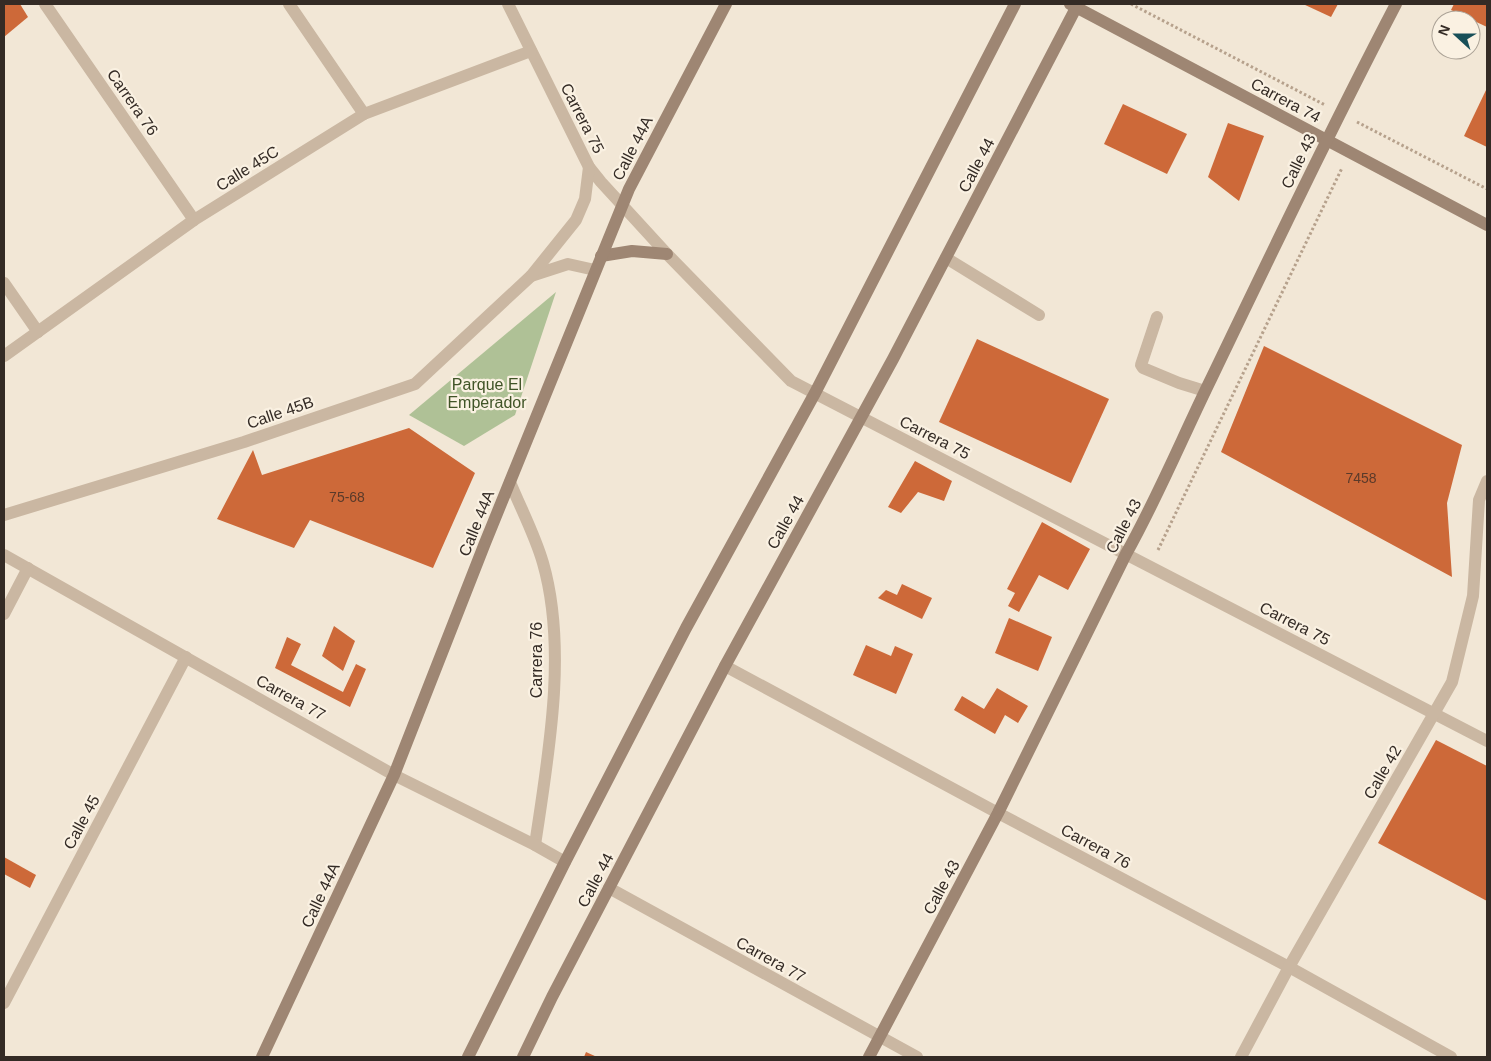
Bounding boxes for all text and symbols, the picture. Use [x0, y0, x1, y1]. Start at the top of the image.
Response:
north arrow [1431, 10, 1481, 60]
text: N [1435, 23, 1453, 38]
street label: Carrera 76 [104, 66, 162, 139]
street label: Carrera 74 [1248, 75, 1324, 126]
street label: Carrera 75 [558, 80, 608, 156]
street label: Calle 44A [609, 113, 656, 183]
street label: Calle 43 [1278, 131, 1319, 191]
street label: Calle 44 [955, 135, 998, 195]
street label: Calle 45C [213, 143, 282, 194]
park label: Parque El Emperador [447, 376, 527, 411]
street label: Calle 45B [245, 393, 316, 432]
street label: Carrera 75 [897, 413, 973, 462]
house number: 7458 [1345, 470, 1377, 486]
street label: Calle 44A [456, 488, 497, 559]
house number: 75-68 [329, 489, 365, 505]
street label: Calle 44 [764, 492, 807, 552]
street label: Calle 43 [1103, 496, 1144, 556]
street label: Carrera 75 [1257, 599, 1333, 648]
street label: Carrera 76 [528, 622, 545, 698]
street label: Carrera 77 [253, 671, 328, 723]
street label: Calle 42 [1360, 742, 1405, 802]
street label: Calle 45 [60, 792, 103, 852]
street label: Carrera 76 [1058, 821, 1134, 872]
street label: Calle 44 [574, 850, 617, 910]
street label: Calle 43 [920, 857, 963, 917]
street label: Calle 44A [298, 860, 343, 930]
street label: Carrera 77 [733, 933, 808, 985]

